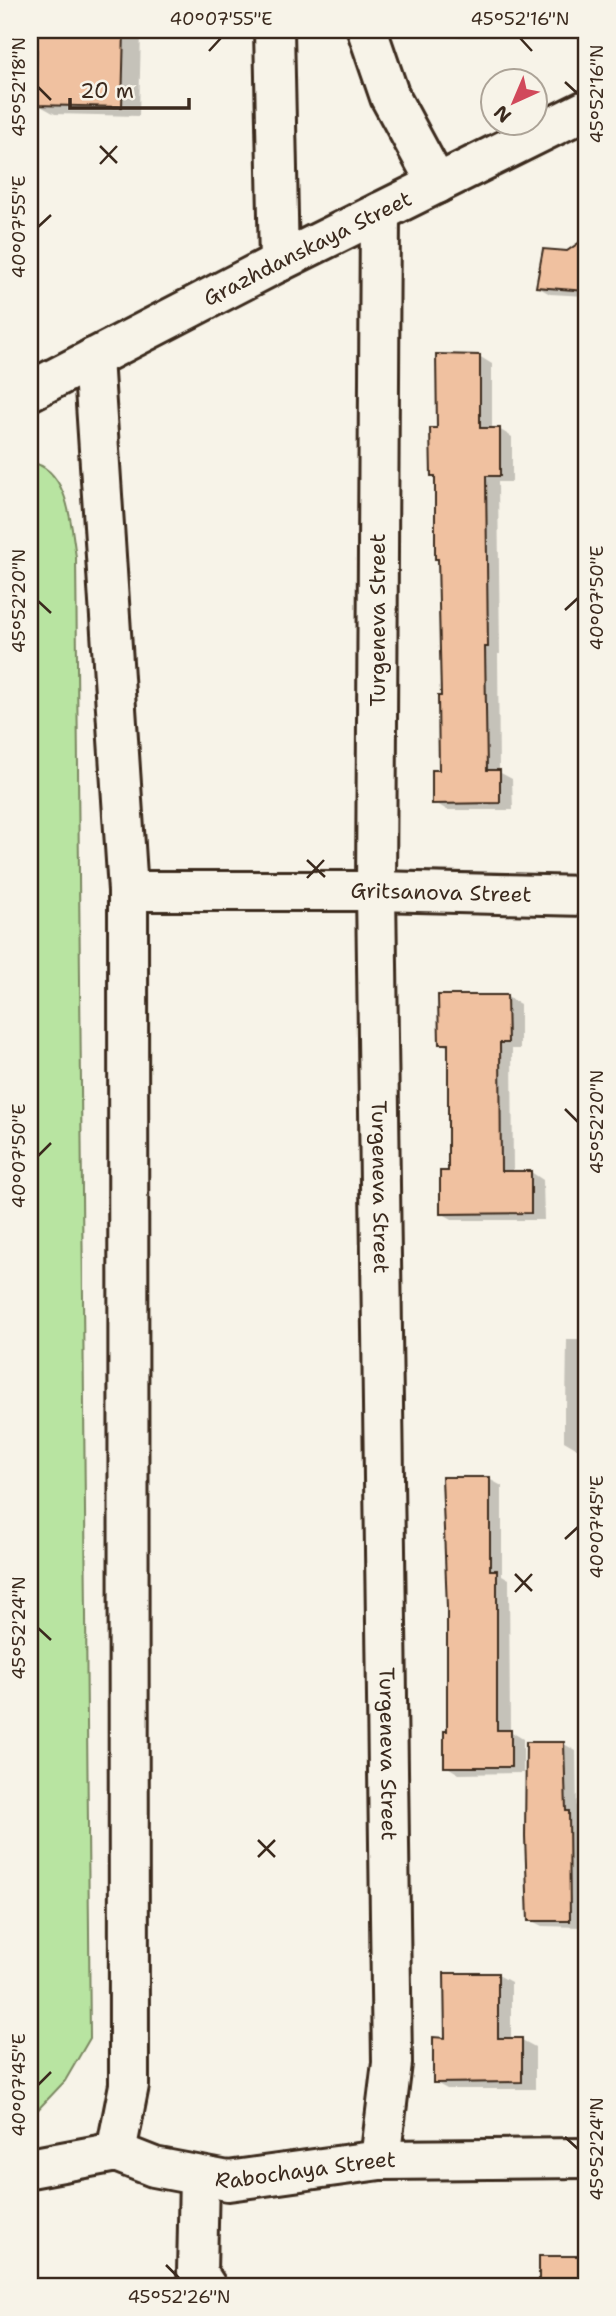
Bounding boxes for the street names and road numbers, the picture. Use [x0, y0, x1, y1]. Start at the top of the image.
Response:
street label: Grazhdanskaya Street [199, 184, 416, 313]
street label: Turgeneva Street [364, 533, 392, 707]
street label: Gritsanova Street [350, 877, 532, 909]
street label: Turgeneva Street [365, 1100, 395, 1274]
street label: Turgeneva Street [373, 1667, 403, 1841]
street label: Rabochaya Street [213, 2146, 396, 2195]

